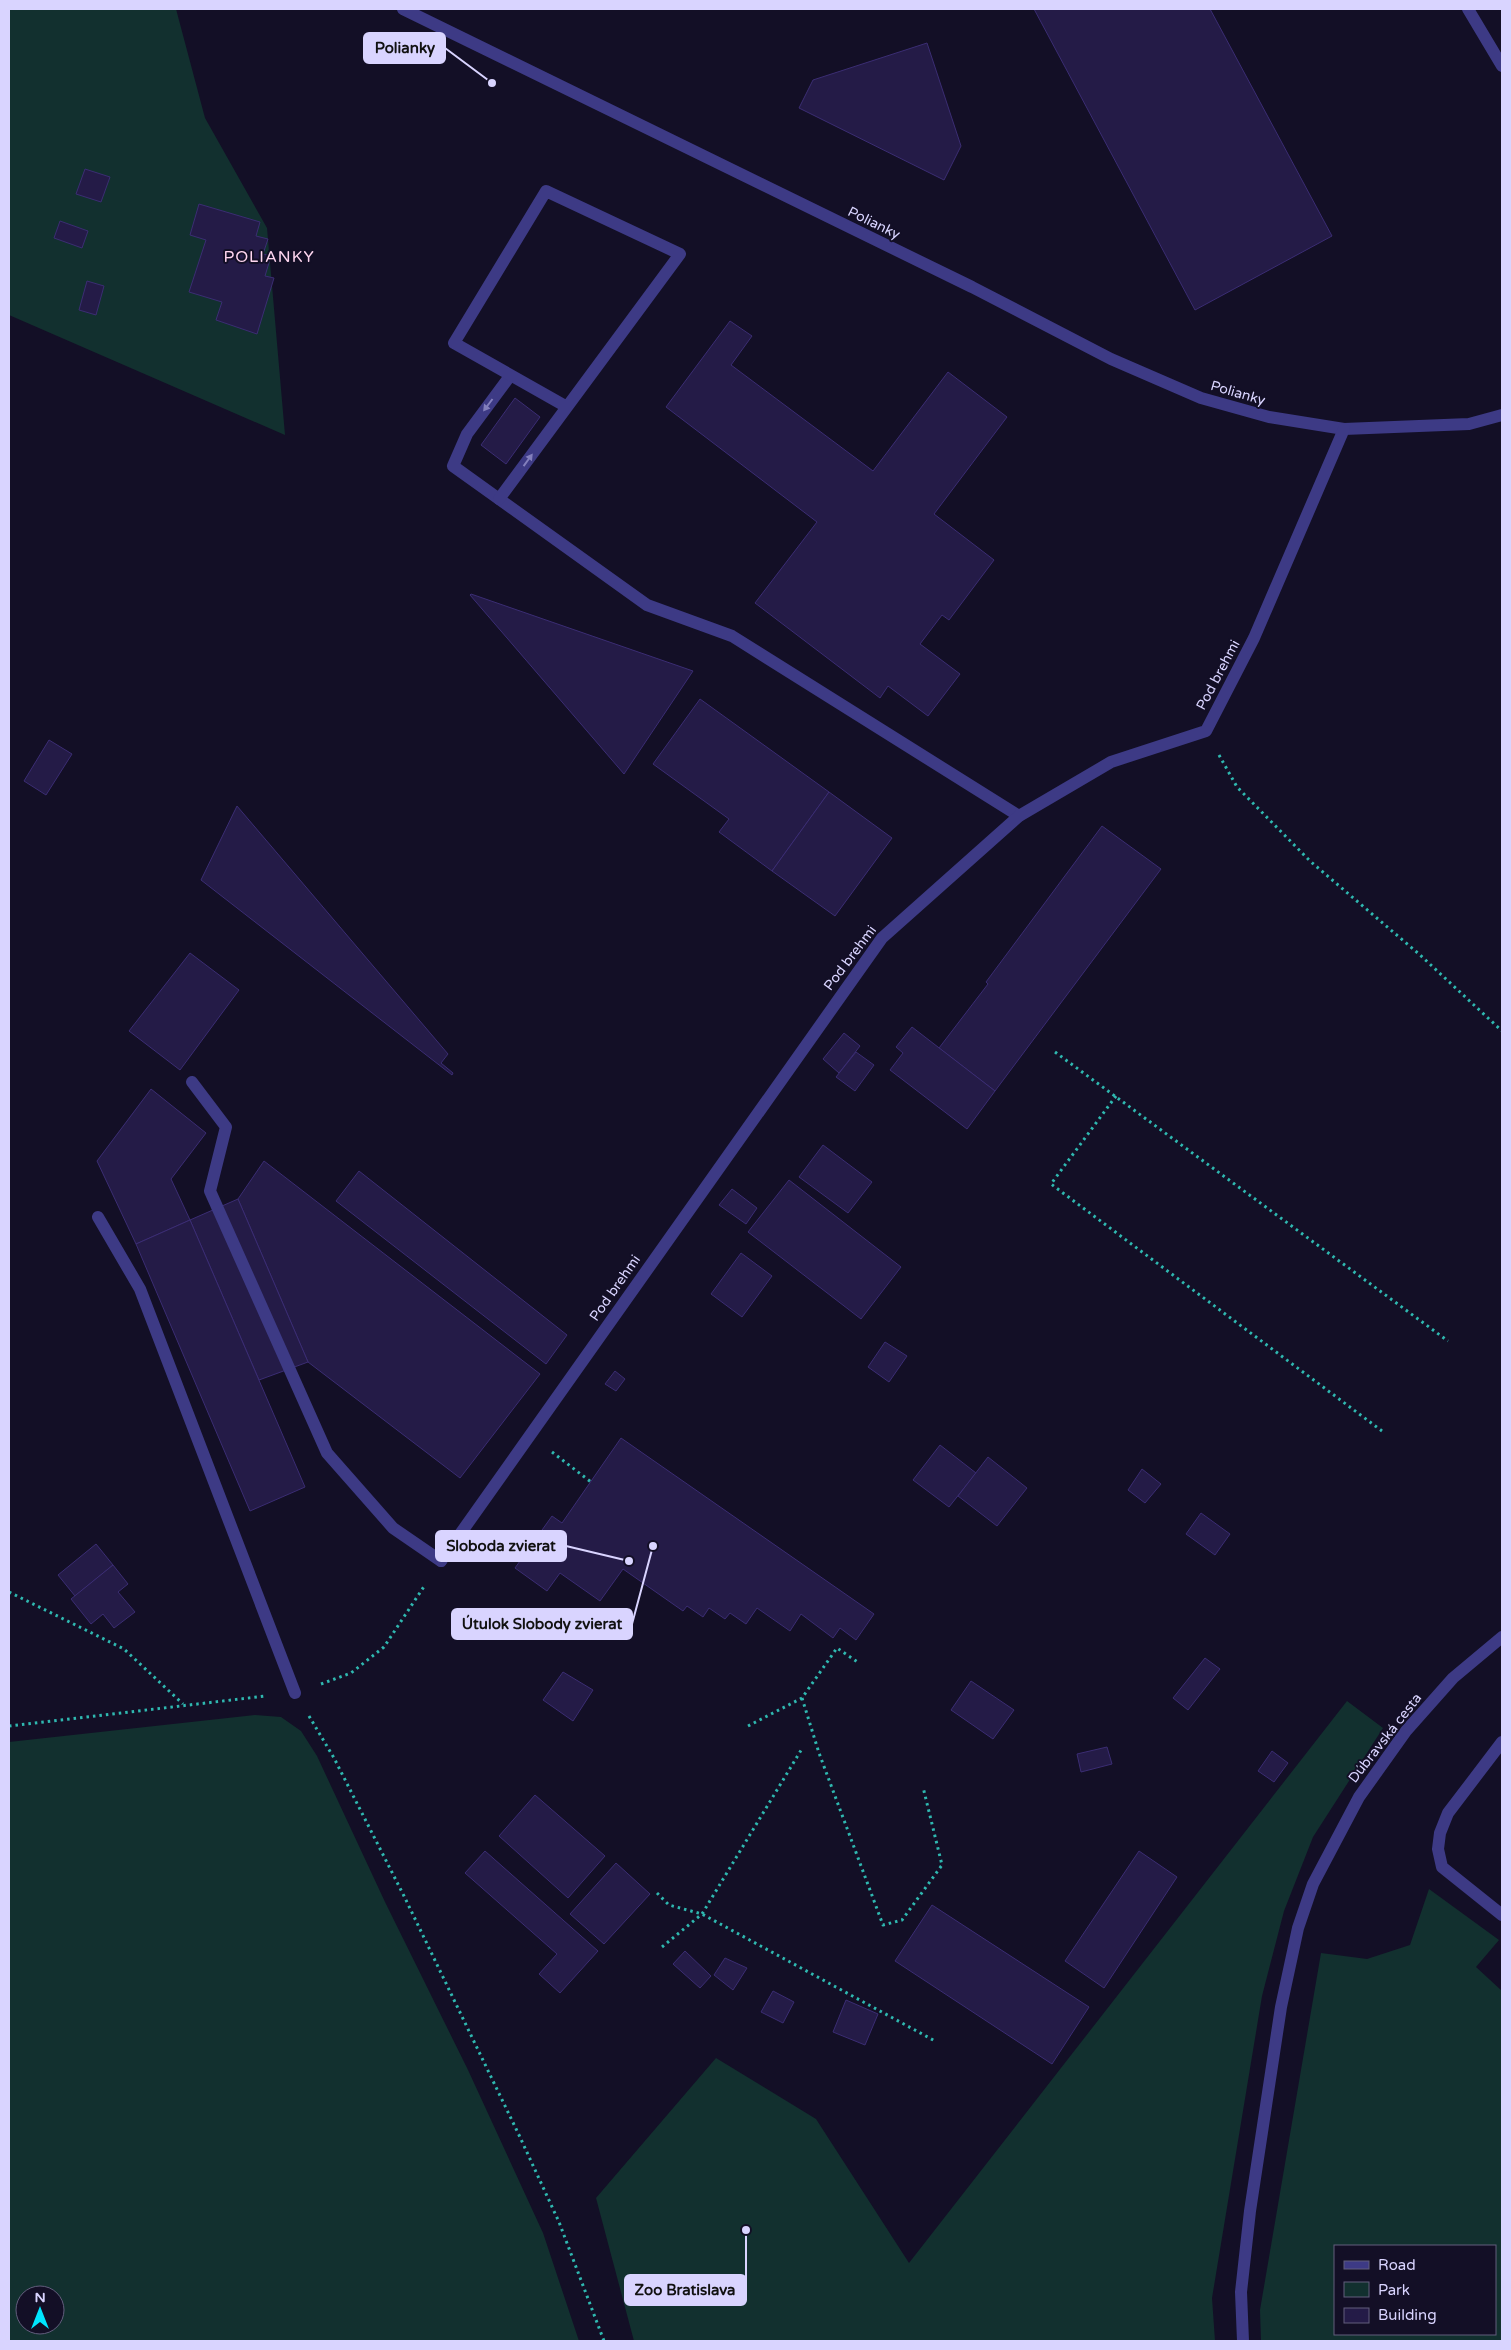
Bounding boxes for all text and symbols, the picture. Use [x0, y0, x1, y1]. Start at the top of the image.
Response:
callout: Polianky [364, 33, 445, 63]
text: Polianky [375, 39, 435, 58]
street label: Polianky [845, 203, 903, 243]
district label: POLIANKY [223, 247, 315, 267]
street label: Polianky [1209, 377, 1268, 409]
one-way arrow [483, 398, 494, 411]
one-way arrow [523, 453, 533, 467]
street label: Pod brehmi [1192, 637, 1244, 713]
street label: Pod brehmi [820, 922, 880, 994]
street label: Pod brehmi [586, 1252, 644, 1324]
callout: Sloboda zvierat [436, 1531, 566, 1561]
text: Sloboda zvierat [446, 1537, 556, 1555]
callout: Útulok Slobody zvierat [452, 1609, 632, 1639]
text: Útulok Slobody zvierat [462, 1614, 622, 1634]
street label: Dúbravská cesta [1345, 1690, 1425, 1786]
legend [1334, 2245, 1496, 2335]
text: Road [1378, 2256, 1416, 2274]
callout: Zoo Bratislava [625, 2275, 746, 2305]
text: Zoo Bratislava [635, 2281, 735, 2299]
text: Park [1378, 2281, 1410, 2299]
north arrow [15, 2285, 65, 2335]
text: N [34, 2289, 46, 2306]
text: Building [1378, 2306, 1437, 2324]

